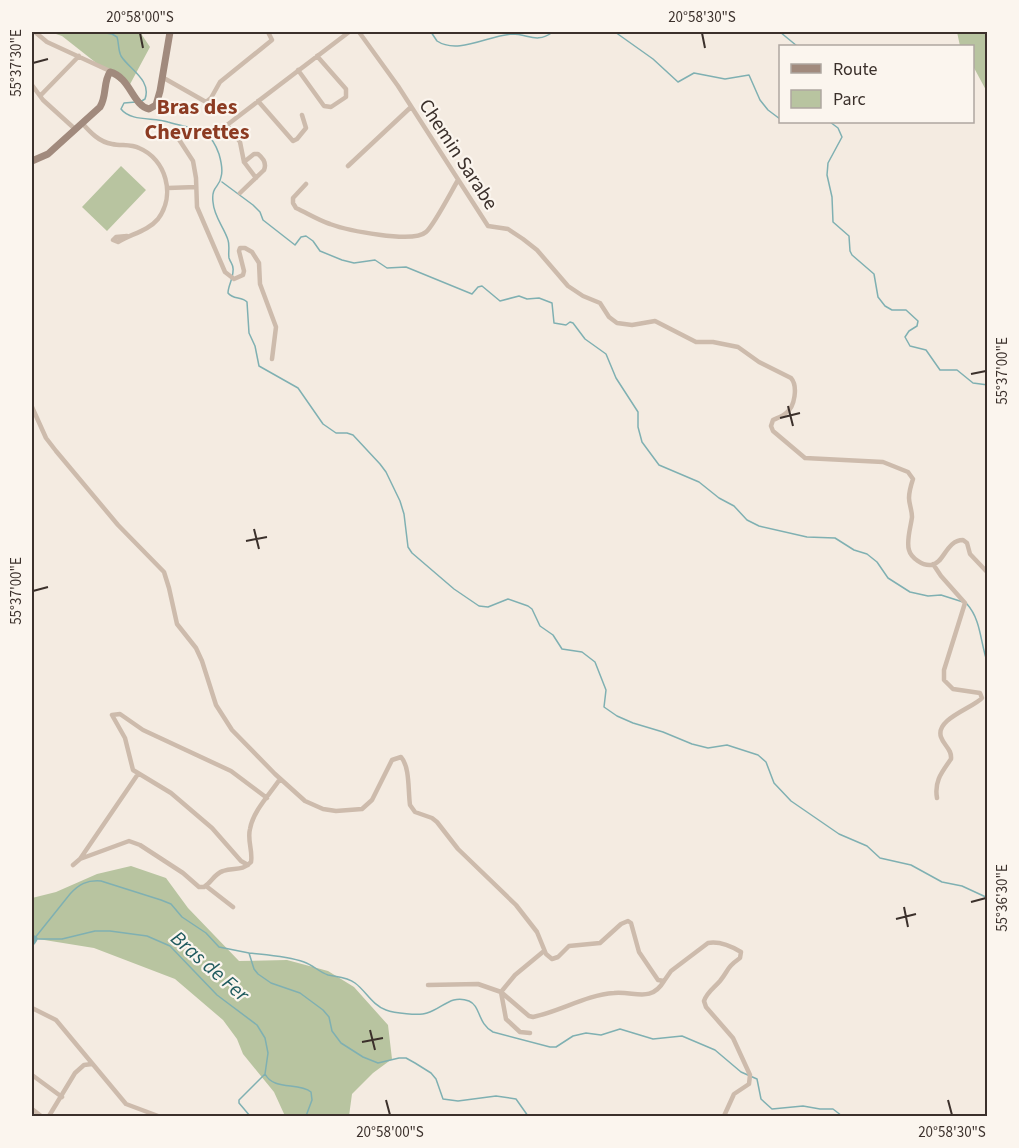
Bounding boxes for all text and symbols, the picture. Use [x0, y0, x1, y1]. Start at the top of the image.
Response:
text: 20°58'00"S [106, 7, 174, 28]
text: 20°58'30"S [668, 7, 736, 28]
text: 55°37'30"E [6, 29, 27, 97]
legend [779, 45, 974, 123]
text: Route [833, 57, 877, 82]
text: Parc [833, 87, 866, 112]
district label: Bras des Chevrettes [144, 91, 250, 148]
street label: Chemin Sarabe [412, 94, 505, 215]
text: 55°37'00"E [992, 337, 1013, 405]
text: 55°37'00"E [6, 557, 27, 625]
text: 55°36'30"E [992, 864, 1013, 932]
water label: Bras de Fer [164, 923, 256, 1009]
text: 20°58'00"S [356, 1122, 424, 1143]
text: 20°58'30"S [918, 1122, 986, 1143]

